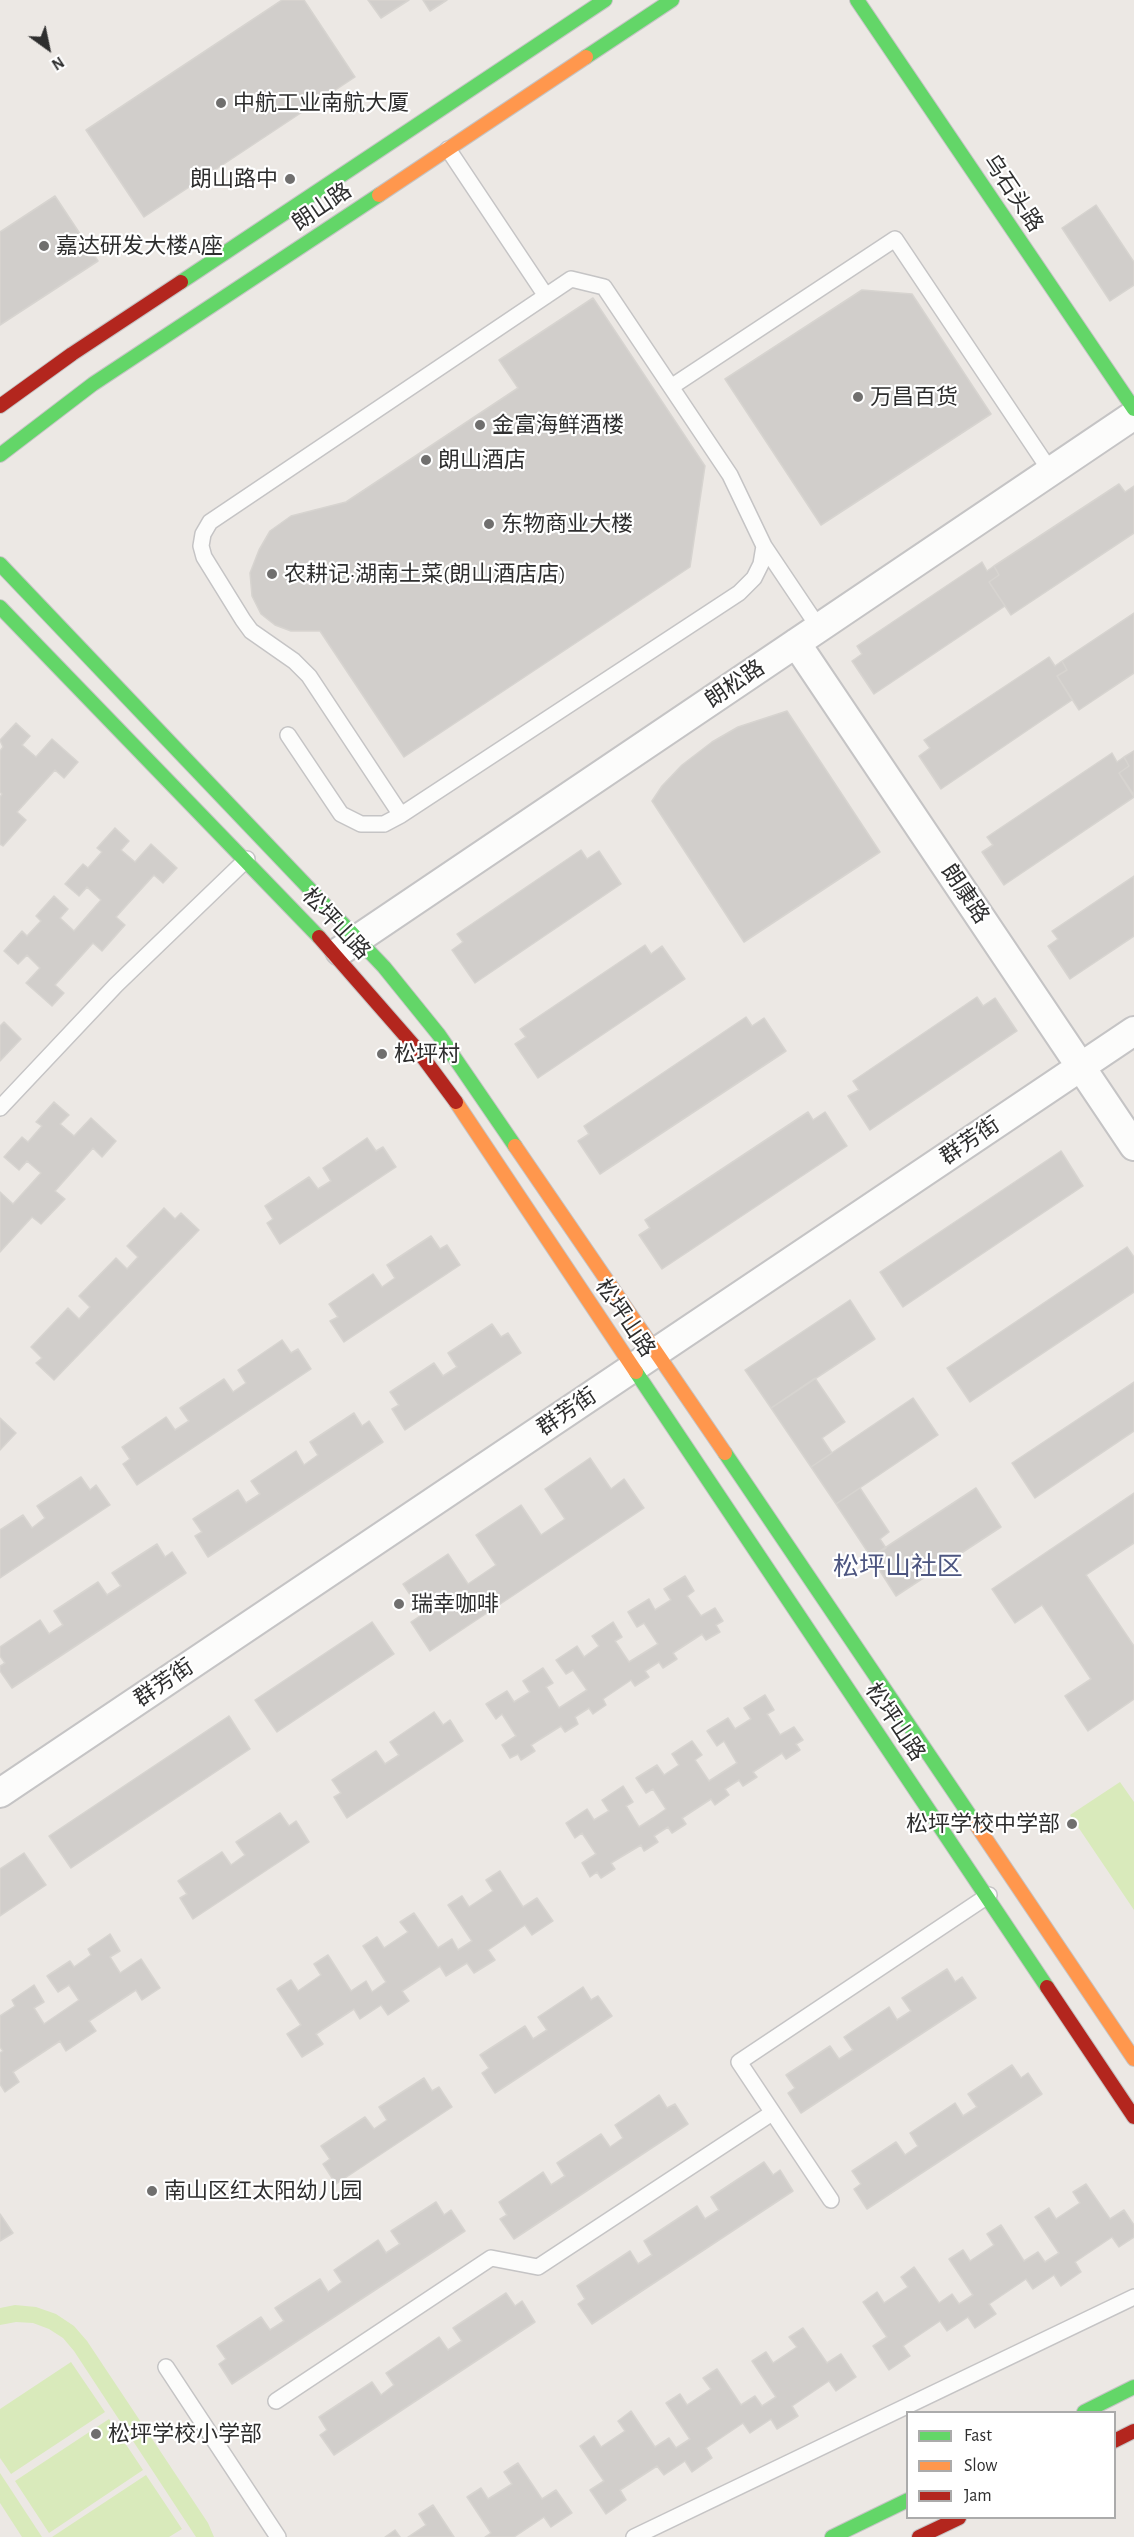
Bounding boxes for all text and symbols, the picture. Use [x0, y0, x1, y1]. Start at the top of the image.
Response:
north arrow [18, 18, 78, 78]
text: N [49, 53, 67, 73]
place label: 中航工业南航大厦 [233, 90, 409, 116]
marker: 中航工业南航大厦 [214, 96, 228, 110]
street label: 乌石头路 [977, 149, 1049, 237]
place label: 朗山路中 [190, 166, 278, 192]
marker: 朗山路中 [283, 172, 297, 186]
street label: 朗山路 [287, 178, 357, 236]
place label: 嘉达研发大楼A座 [56, 233, 223, 259]
marker: 嘉达研发大楼A座 [37, 239, 51, 253]
place label: 万昌百货 [870, 384, 958, 410]
marker: 万昌百货 [851, 390, 865, 404]
place label: 金富海鲜酒楼 [492, 412, 624, 438]
marker: 金富海鲜酒楼 [473, 418, 487, 432]
place label: 朗山酒店 [438, 447, 526, 473]
marker: 朗山酒店 [419, 453, 433, 467]
place label: 东物商业大楼 [501, 511, 633, 537]
marker: 东物商业大楼 [482, 517, 496, 531]
place label: 农耕记·湖南土菜(朗山酒店店) [284, 561, 566, 587]
marker: 农耕记·湖南土菜(朗山酒店店) [265, 567, 279, 581]
street label: 朗松路 [700, 655, 770, 713]
street label: 朗康路 [936, 859, 994, 929]
street label: 松坪山路 [296, 883, 376, 965]
place label: 松坪村 [394, 1041, 460, 1067]
marker: 松坪村 [375, 1047, 389, 1061]
street label: 群芳街 [935, 1112, 1005, 1170]
street label: 松坪山路 [589, 1274, 661, 1362]
street label: 群芳街 [532, 1383, 602, 1441]
district label: 松坪山社区 [833, 1551, 963, 1583]
place label: 瑞幸咖啡 [411, 1591, 499, 1617]
marker: 瑞幸咖啡 [392, 1597, 406, 1611]
street label: 群芳街 [129, 1654, 199, 1712]
street label: 松坪山路 [859, 1678, 931, 1766]
place label: 松坪学校中学部 [906, 1811, 1060, 1837]
marker: 松坪学校中学部 [1065, 1817, 1079, 1831]
place label: 南山区红太阳幼儿园 [164, 2178, 362, 2204]
marker: 南山区红太阳幼儿园 [145, 2184, 159, 2198]
legend [906, 2411, 1116, 2519]
place label: 松坪学校小学部 [108, 2421, 262, 2447]
marker: 松坪学校小学部 [89, 2427, 103, 2441]
text: Fast [964, 2427, 992, 2445]
text: Slow [964, 2457, 997, 2475]
text: Jam [964, 2487, 992, 2505]

